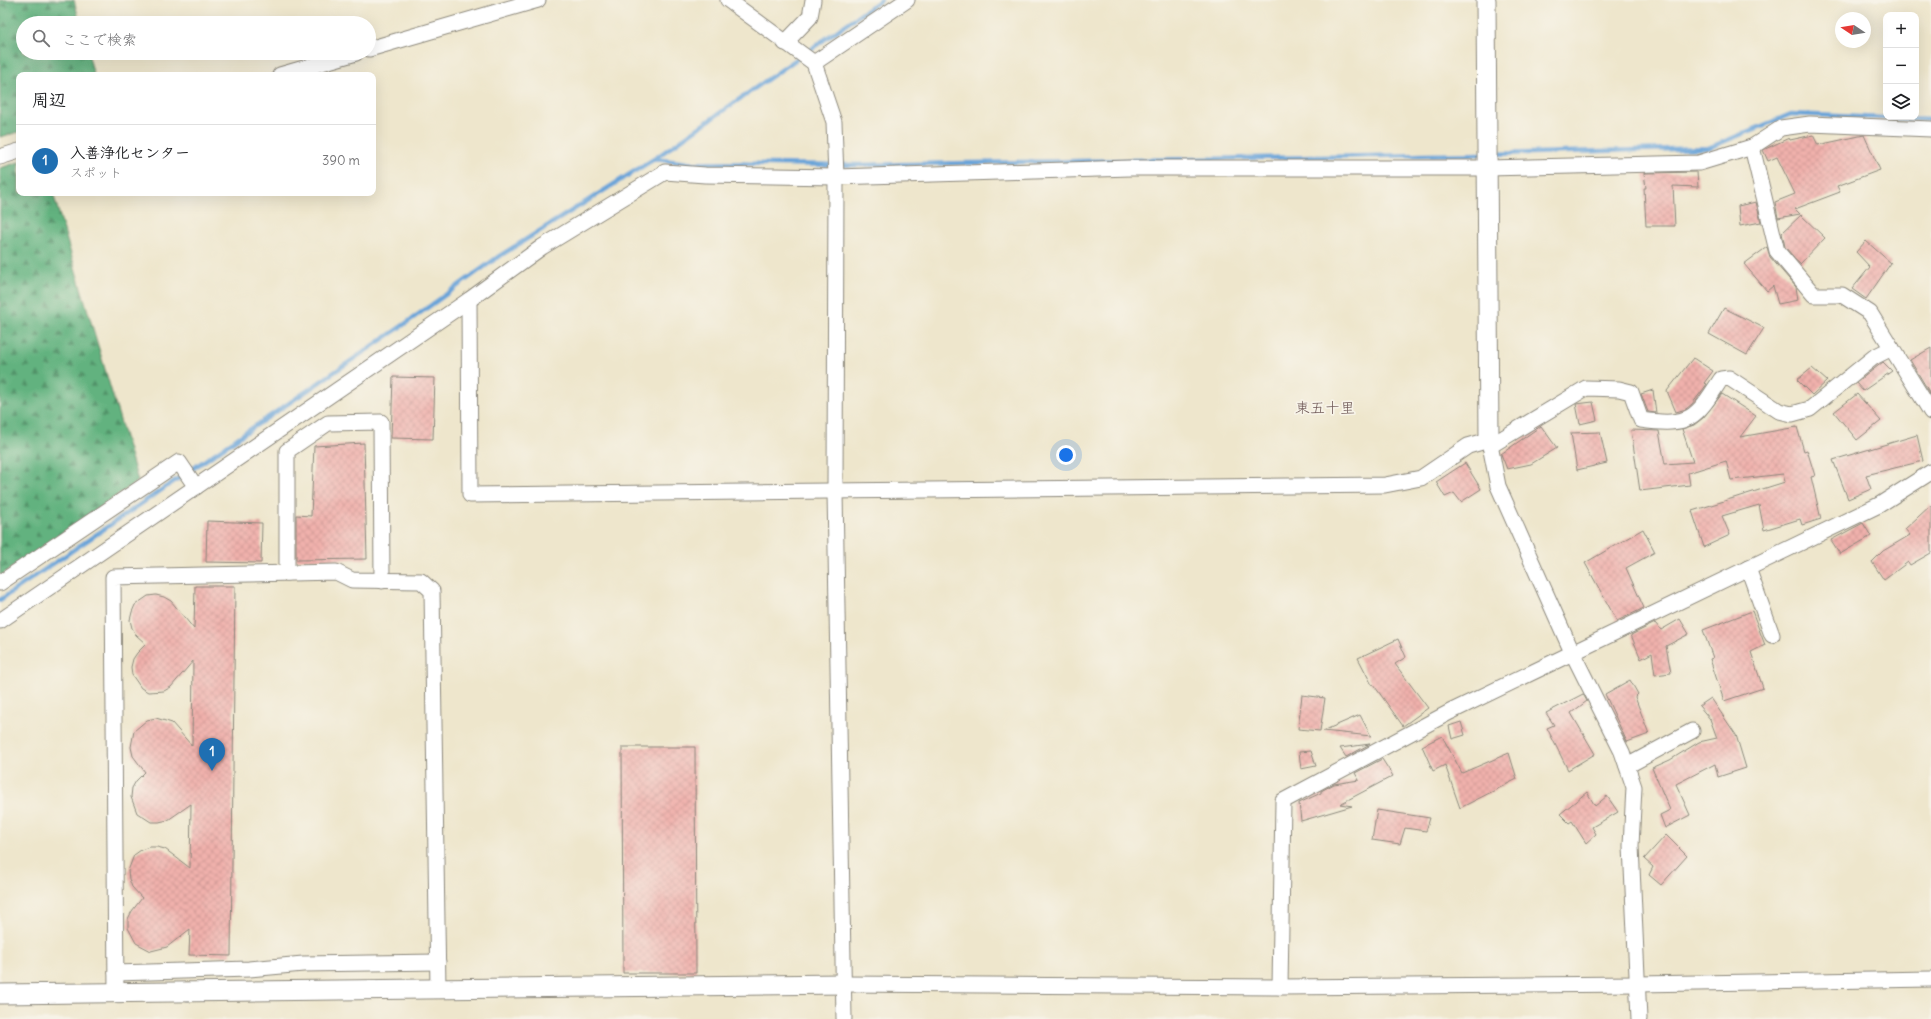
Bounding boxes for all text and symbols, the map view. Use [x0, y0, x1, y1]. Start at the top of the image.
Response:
north arrow [1835, 12, 1871, 48]
map controls [1883, 12, 1919, 120]
button: + [1883, 12, 1919, 48]
search box [16, 16, 376, 60]
icon: search [30, 27, 52, 49]
text: ここで検索 [62, 30, 137, 49]
button: − [1883, 48, 1919, 84]
button: layers [1883, 84, 1919, 120]
text: 周辺 [32, 89, 66, 111]
text: 入善浄化センター [70, 143, 190, 162]
text: 1 [42, 152, 48, 169]
text: 390 m [322, 152, 360, 169]
text: スポット [70, 164, 122, 181]
district label: 東五十里 [1295, 398, 1355, 417]
your location [1056, 445, 1076, 465]
pin: 1 [199, 738, 225, 771]

